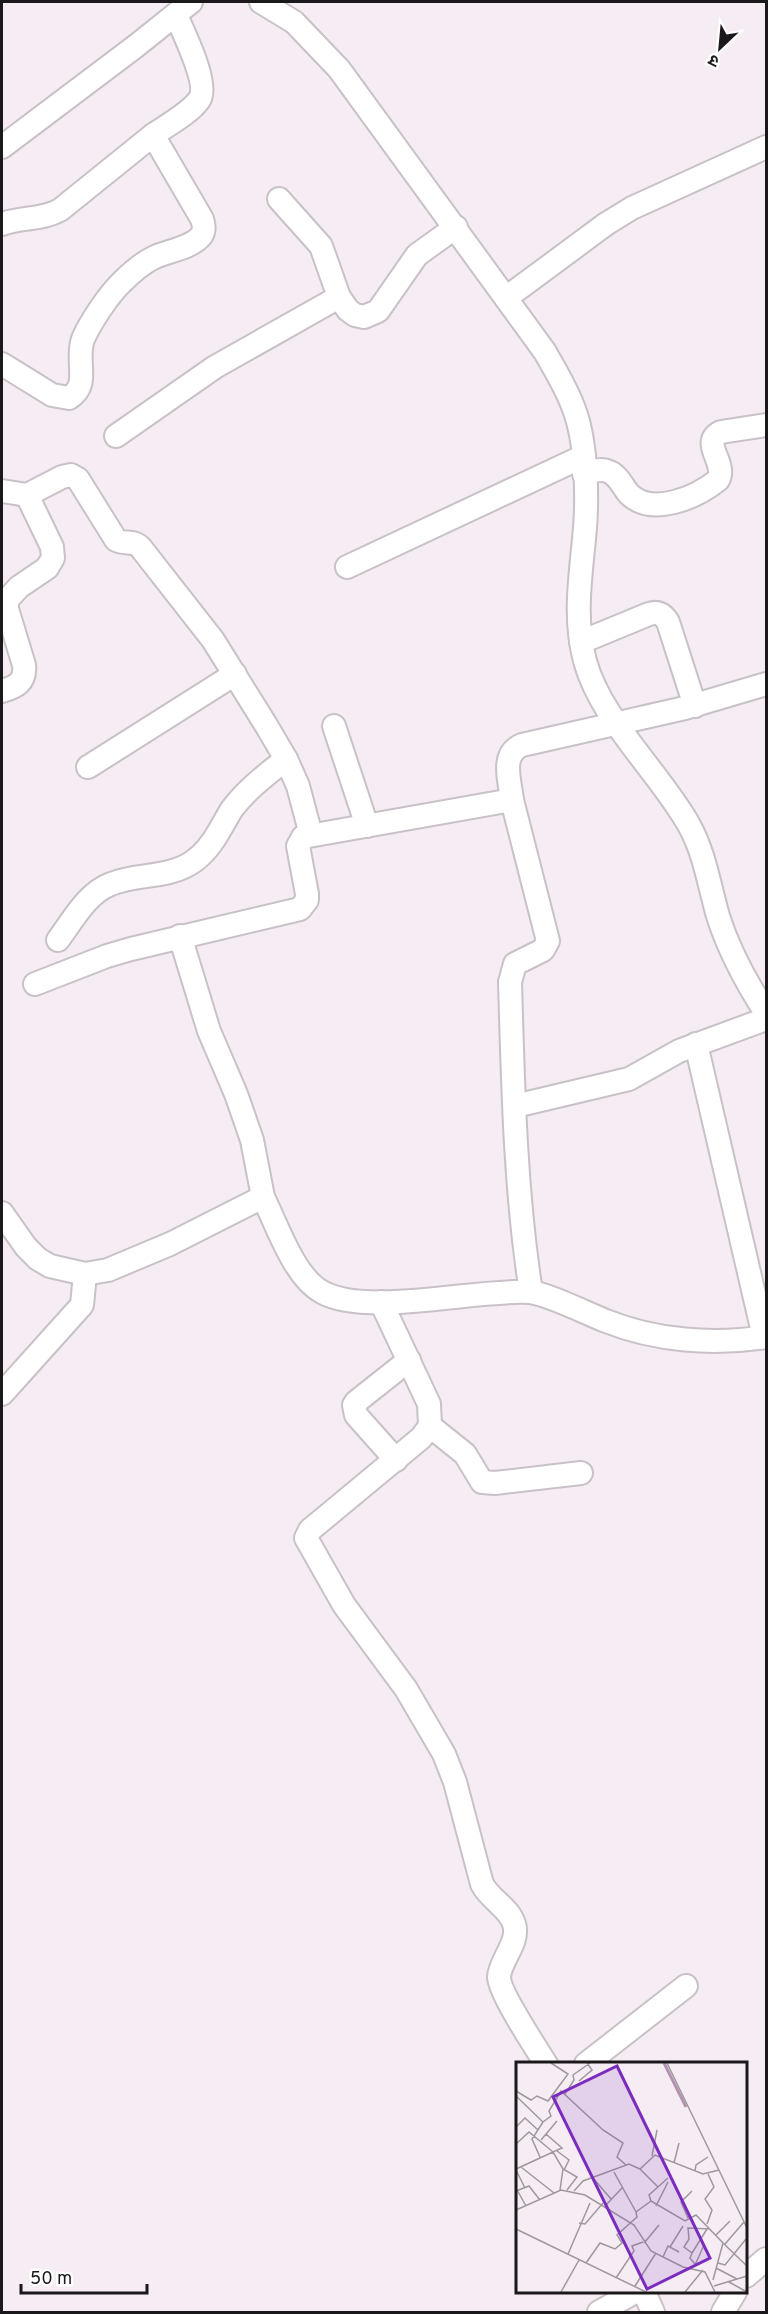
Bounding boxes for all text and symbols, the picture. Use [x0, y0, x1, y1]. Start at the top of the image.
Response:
north arrow [690, 18, 750, 78]
text: उ [705, 48, 723, 71]
inset map [516, 2062, 747, 2293]
scale bar [21, 2257, 147, 2295]
text: 50 m [30, 2268, 72, 2291]

